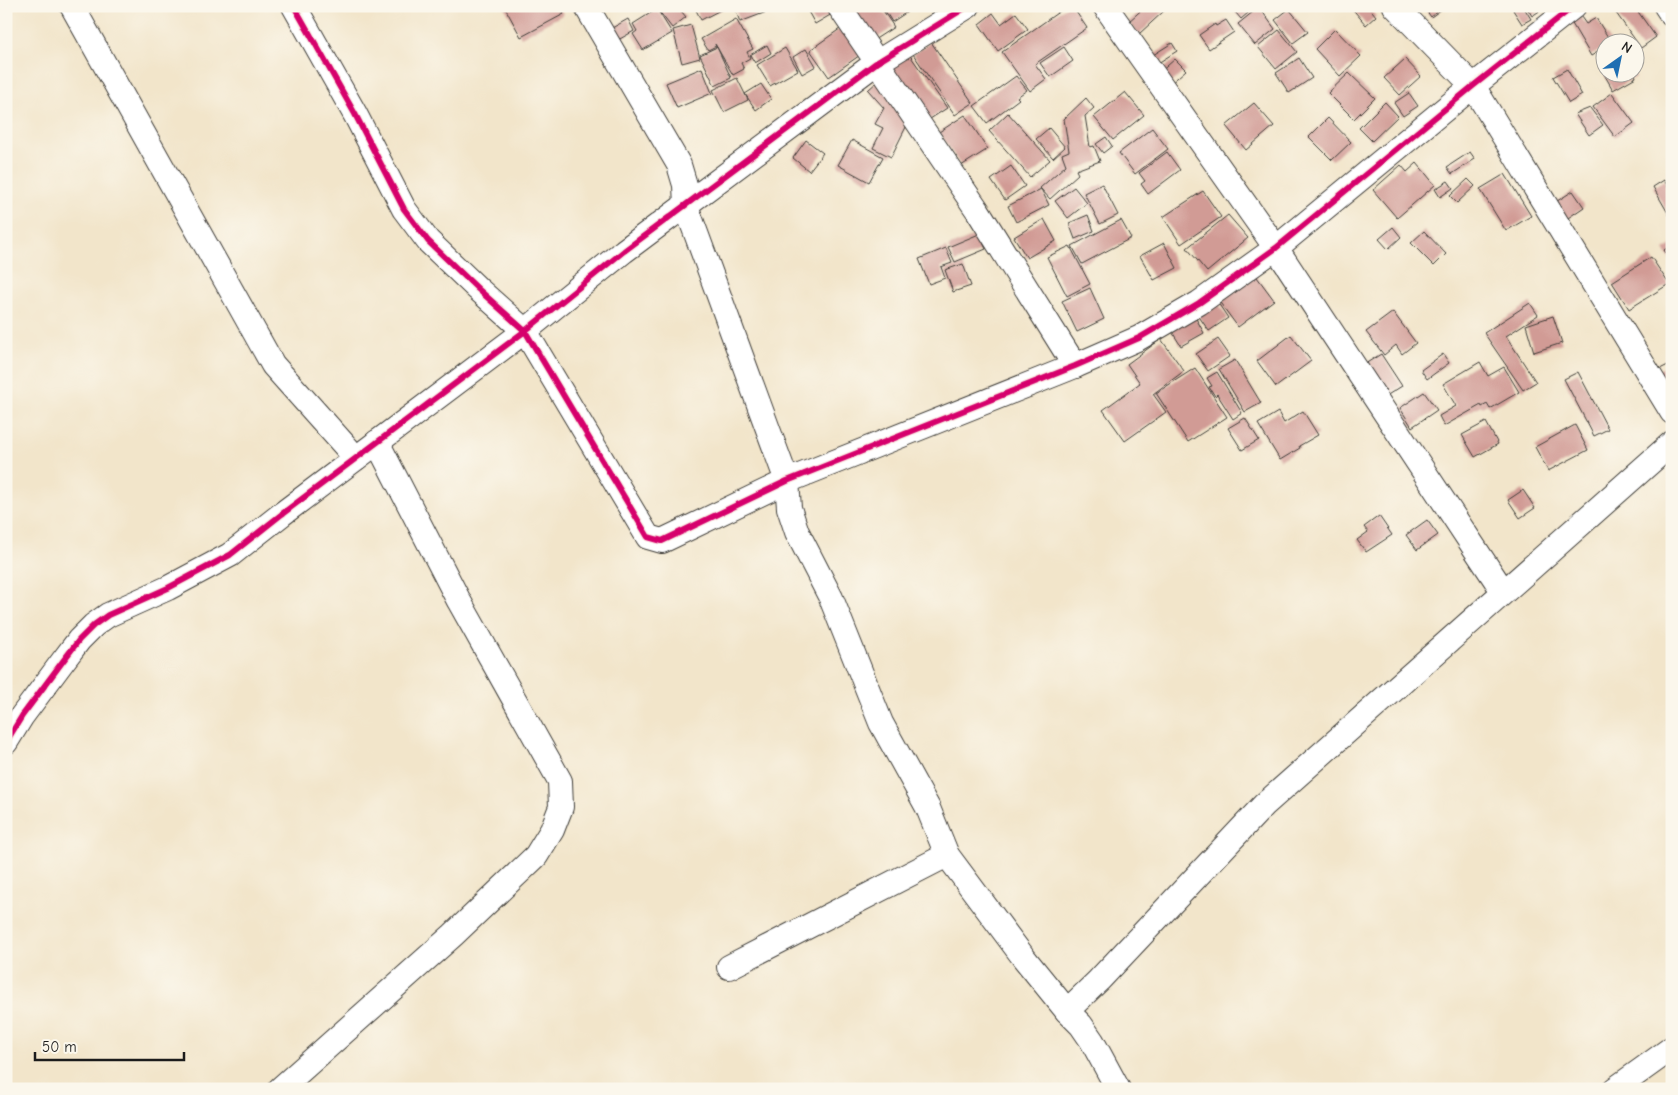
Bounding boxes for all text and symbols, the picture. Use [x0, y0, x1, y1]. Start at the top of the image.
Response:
north arrow [1596, 32, 1646, 82]
text: N [1618, 38, 1635, 57]
scale bar [35, 1030, 184, 1062]
text: 50 m [42, 1038, 77, 1056]

